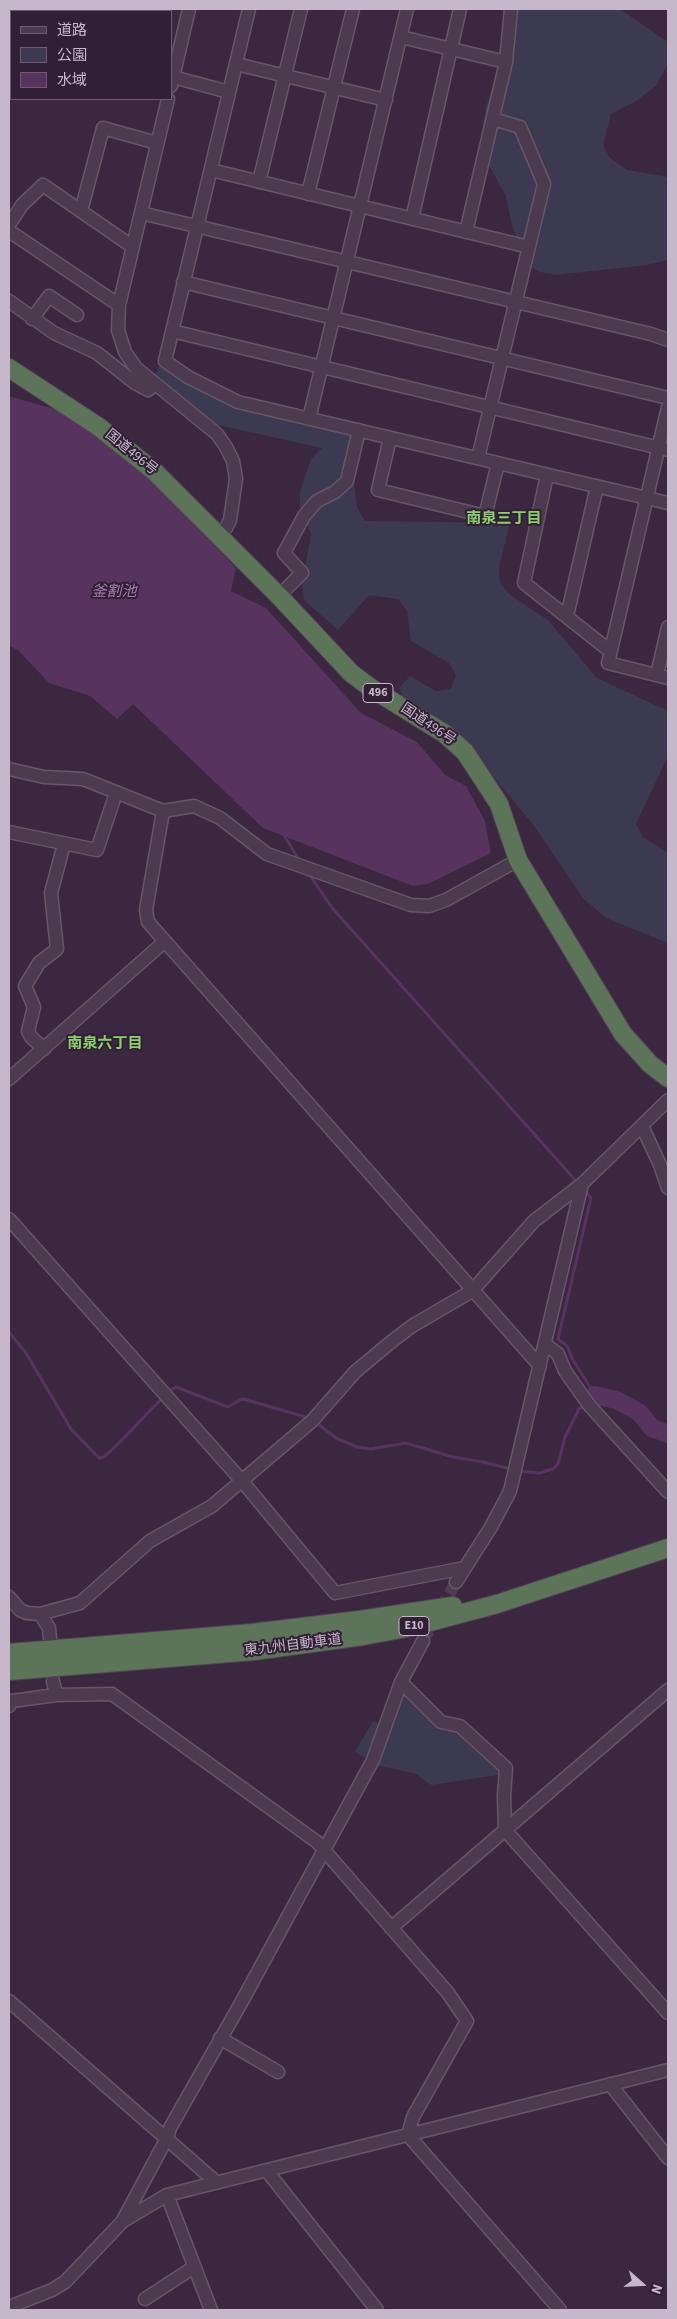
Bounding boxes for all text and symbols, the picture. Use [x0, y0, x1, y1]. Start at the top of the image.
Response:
legend [10, 10, 172, 100]
text: 道路 [57, 20, 87, 41]
text: 公園 [57, 45, 87, 66]
text: 水域 [57, 70, 87, 91]
street label: 国道496号 [101, 427, 161, 479]
district label: 南泉三丁目 [467, 511, 541, 529]
water label: 釜割池 [92, 584, 136, 602]
road number: 496 [363, 684, 393, 702]
street label: 国道496号 [397, 700, 459, 750]
district label: 南泉六丁目 [68, 1036, 142, 1054]
road number: E10 [399, 1616, 429, 1635]
street label: 東九州自動車道 [243, 1632, 343, 1660]
north arrow [617, 2259, 667, 2309]
text: N [645, 2281, 667, 2297]

